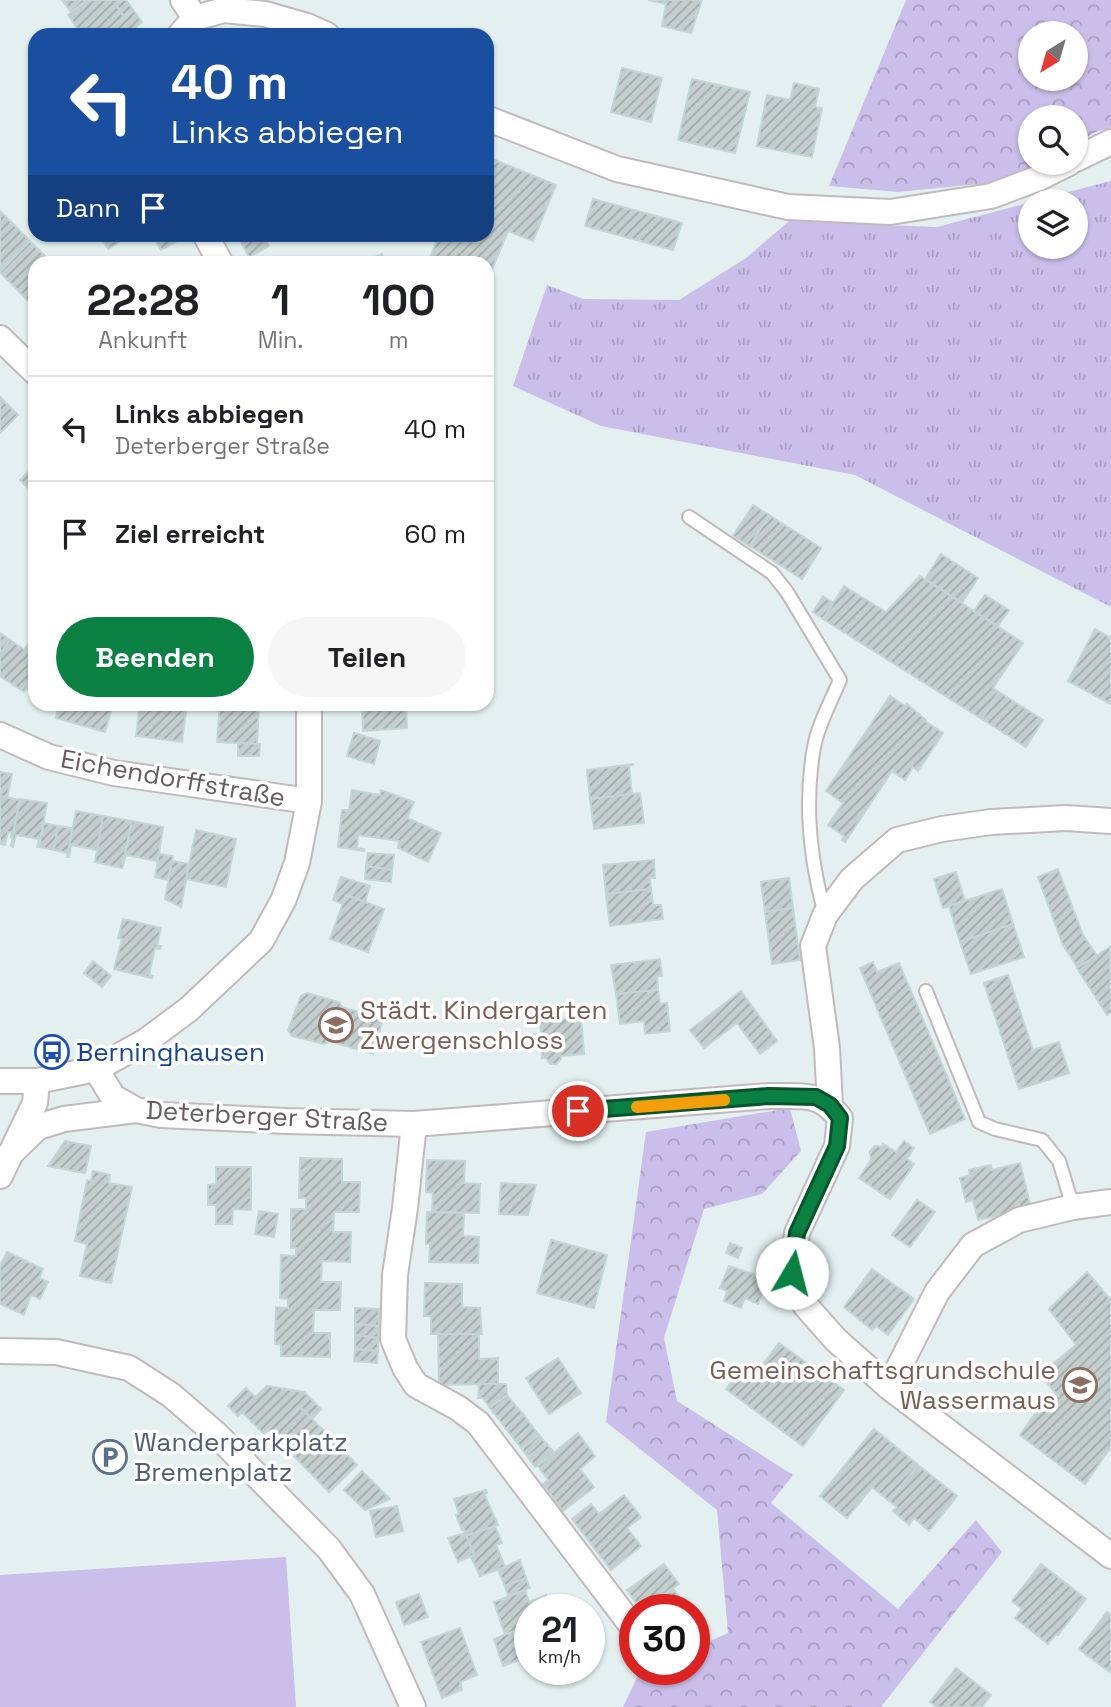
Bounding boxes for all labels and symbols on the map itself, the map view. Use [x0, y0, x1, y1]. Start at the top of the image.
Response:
north arrow [1018, 21, 1088, 91]
street label: Eichendorffstraße [58, 742, 288, 814]
place label: Städt. Kindergarten Zwergenschloss [360, 993, 607, 1057]
school or university icon: Städt. Kindergarten Zwergenschloss [317, 1006, 355, 1044]
bus stop icon: Berninghausen [33, 1033, 71, 1071]
place label: Berninghausen [76, 1035, 265, 1069]
pin [548, 1081, 608, 1141]
street label: Deterberger Straße [145, 1093, 389, 1139]
position arrow [755, 1236, 829, 1310]
place label: Gemeinschaftsgrundschule Wassermaus [710, 1353, 1056, 1417]
school or university icon: Gemeinschaftsgrundschule Wassermaus [1061, 1366, 1099, 1404]
place label: Wanderparkplatz Bremenplatz [134, 1425, 348, 1489]
parking icon: Wanderparkplatz Bremenplatz [91, 1438, 129, 1476]
speed limit sign: 30 [619, 1594, 710, 1685]

